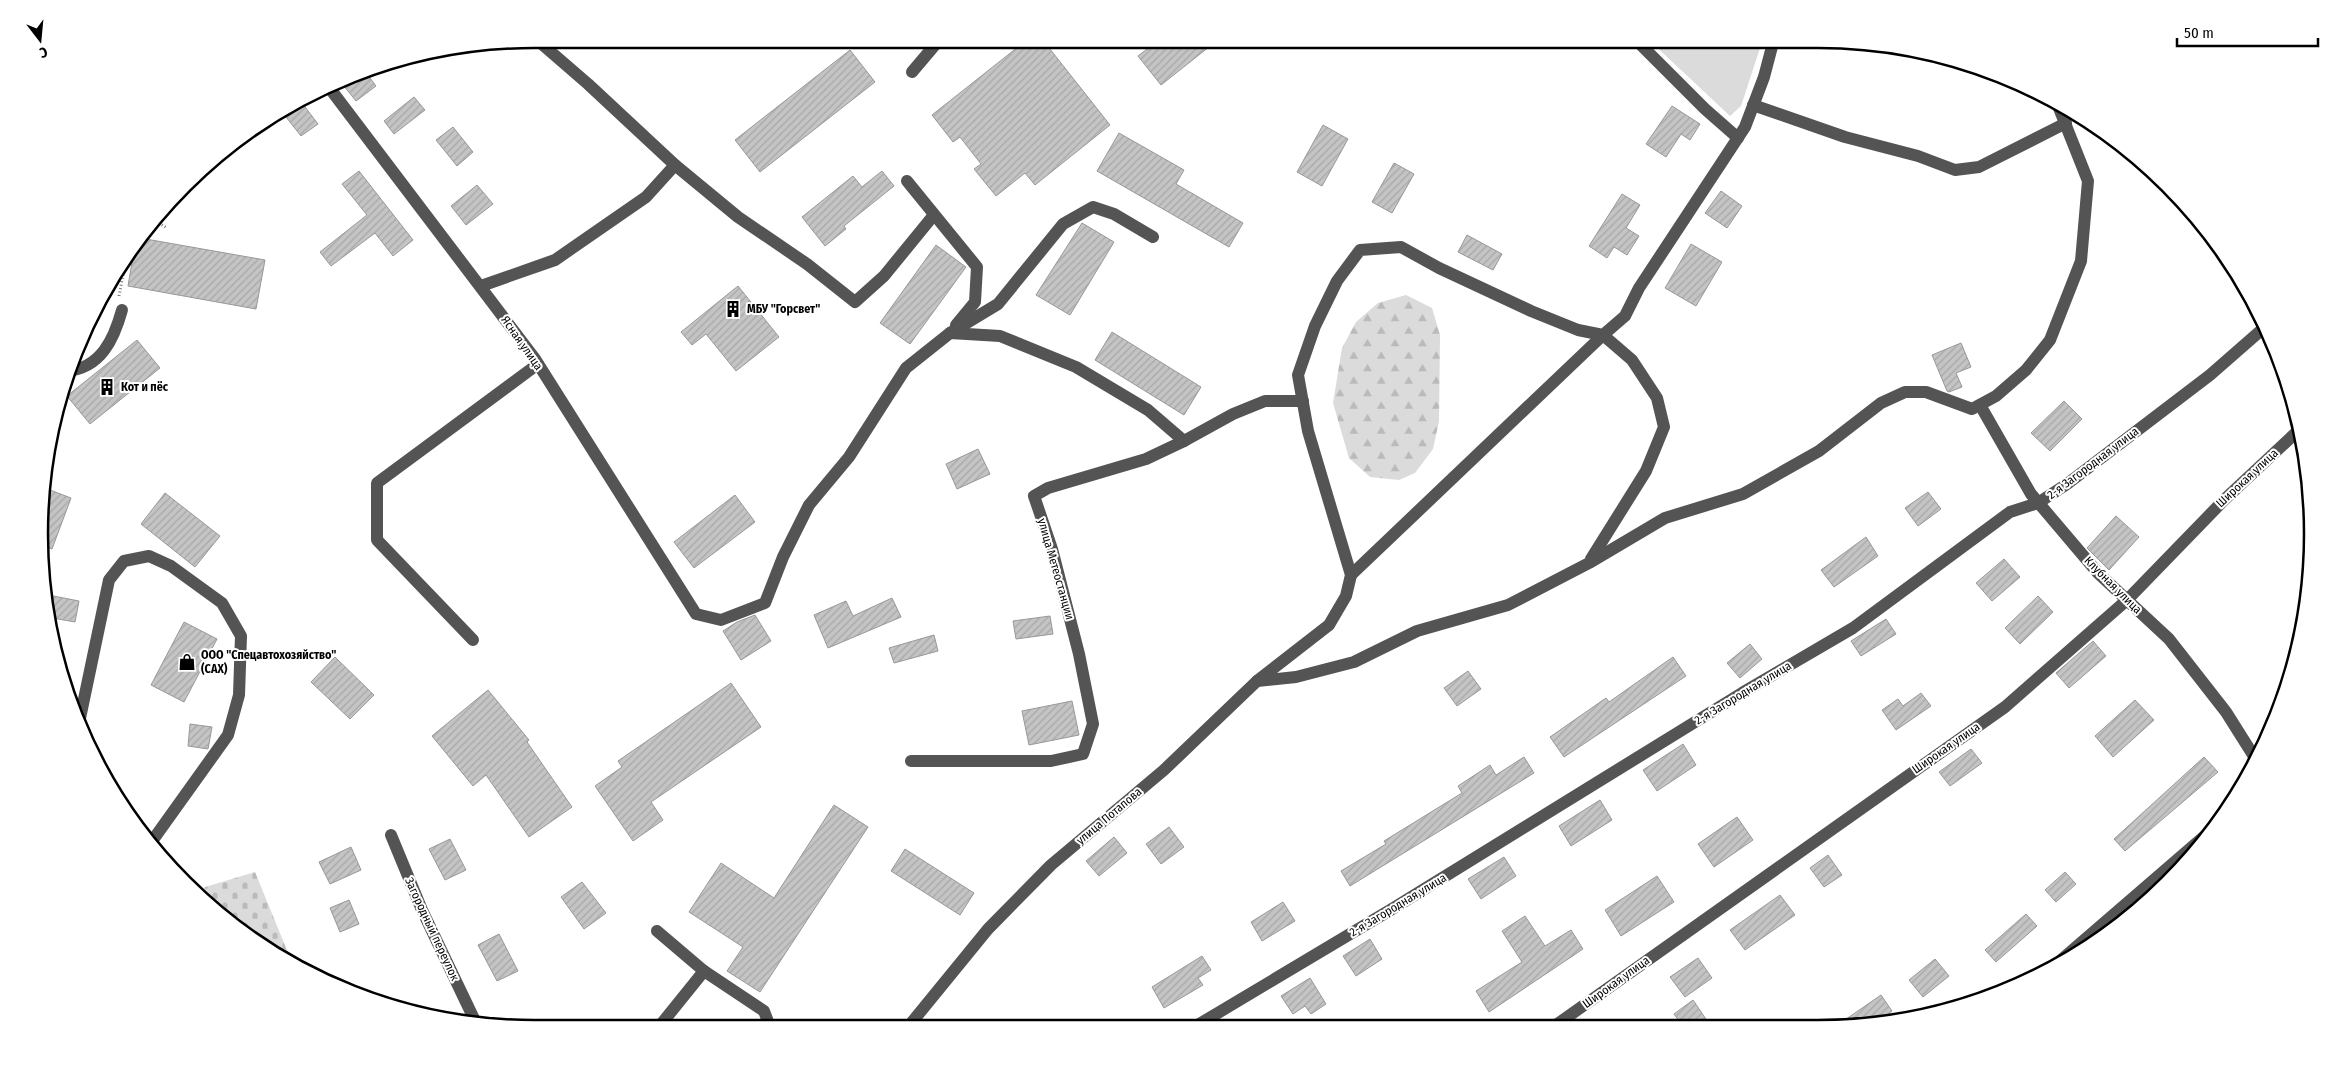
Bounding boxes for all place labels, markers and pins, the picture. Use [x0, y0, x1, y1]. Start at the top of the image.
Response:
building icon: МБУ "Горсвет" [723, 299, 743, 319]
place label: МБУ "Горсвет" [747, 302, 820, 316]
building icon: Кот и пёс [97, 377, 117, 397]
place label: Кот и пёс [121, 380, 169, 394]
place label: ООО "Спецавтохозяйство" (САХ) [201, 648, 336, 676]
shop icon: ООО "Спецавтохозяйство" (САХ) [177, 652, 197, 672]

